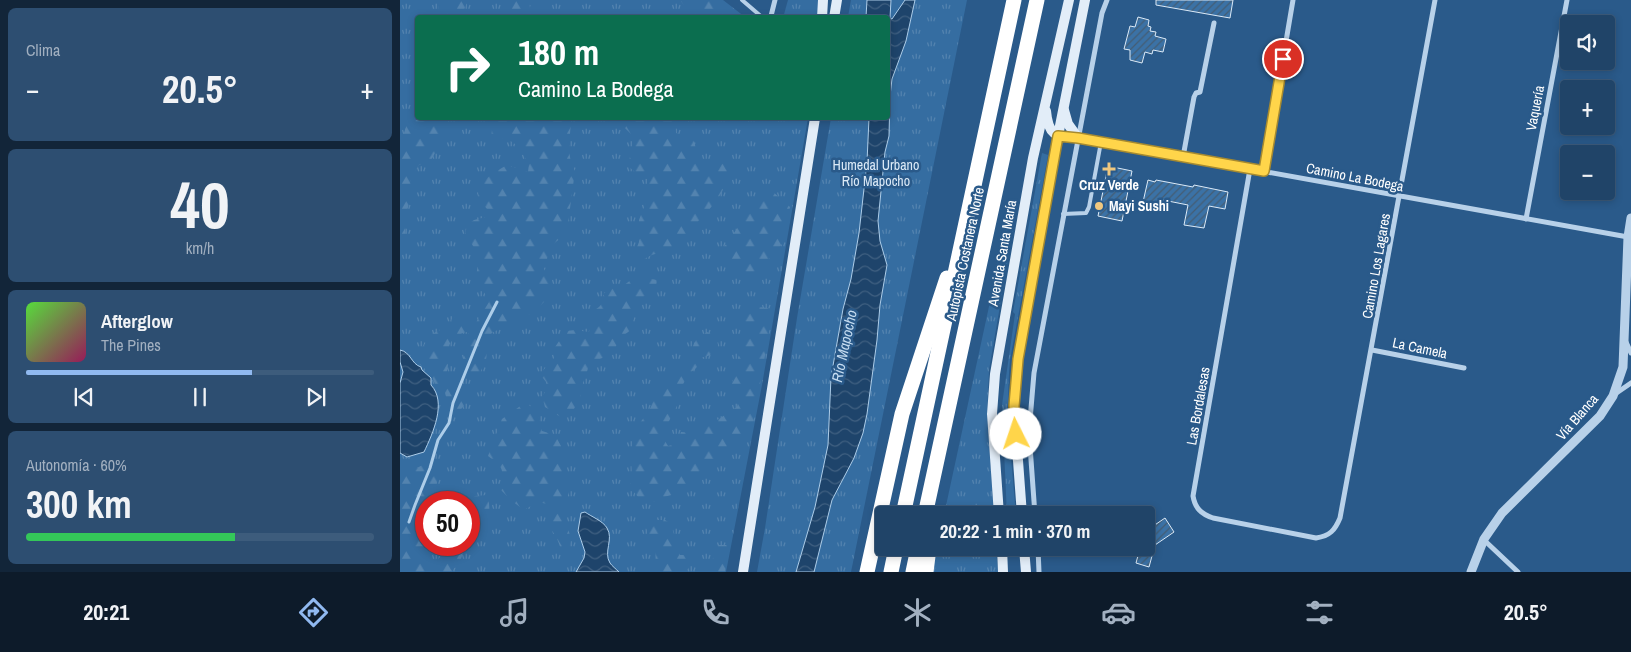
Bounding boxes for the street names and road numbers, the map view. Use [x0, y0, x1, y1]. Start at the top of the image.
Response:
street label: Vaquería [1522, 83, 1548, 132]
street label: Camino La Bodega [1305, 159, 1406, 195]
street label: Autopista Costanera Norte [942, 186, 988, 323]
street label: Avenida Santa María [984, 198, 1020, 309]
street label: Camino Los Lagares [1358, 212, 1394, 320]
street label: La Camela [1391, 333, 1450, 363]
street label: Las Bordalesas [1182, 365, 1214, 447]
street label: Vía Blanca [1552, 390, 1602, 444]

